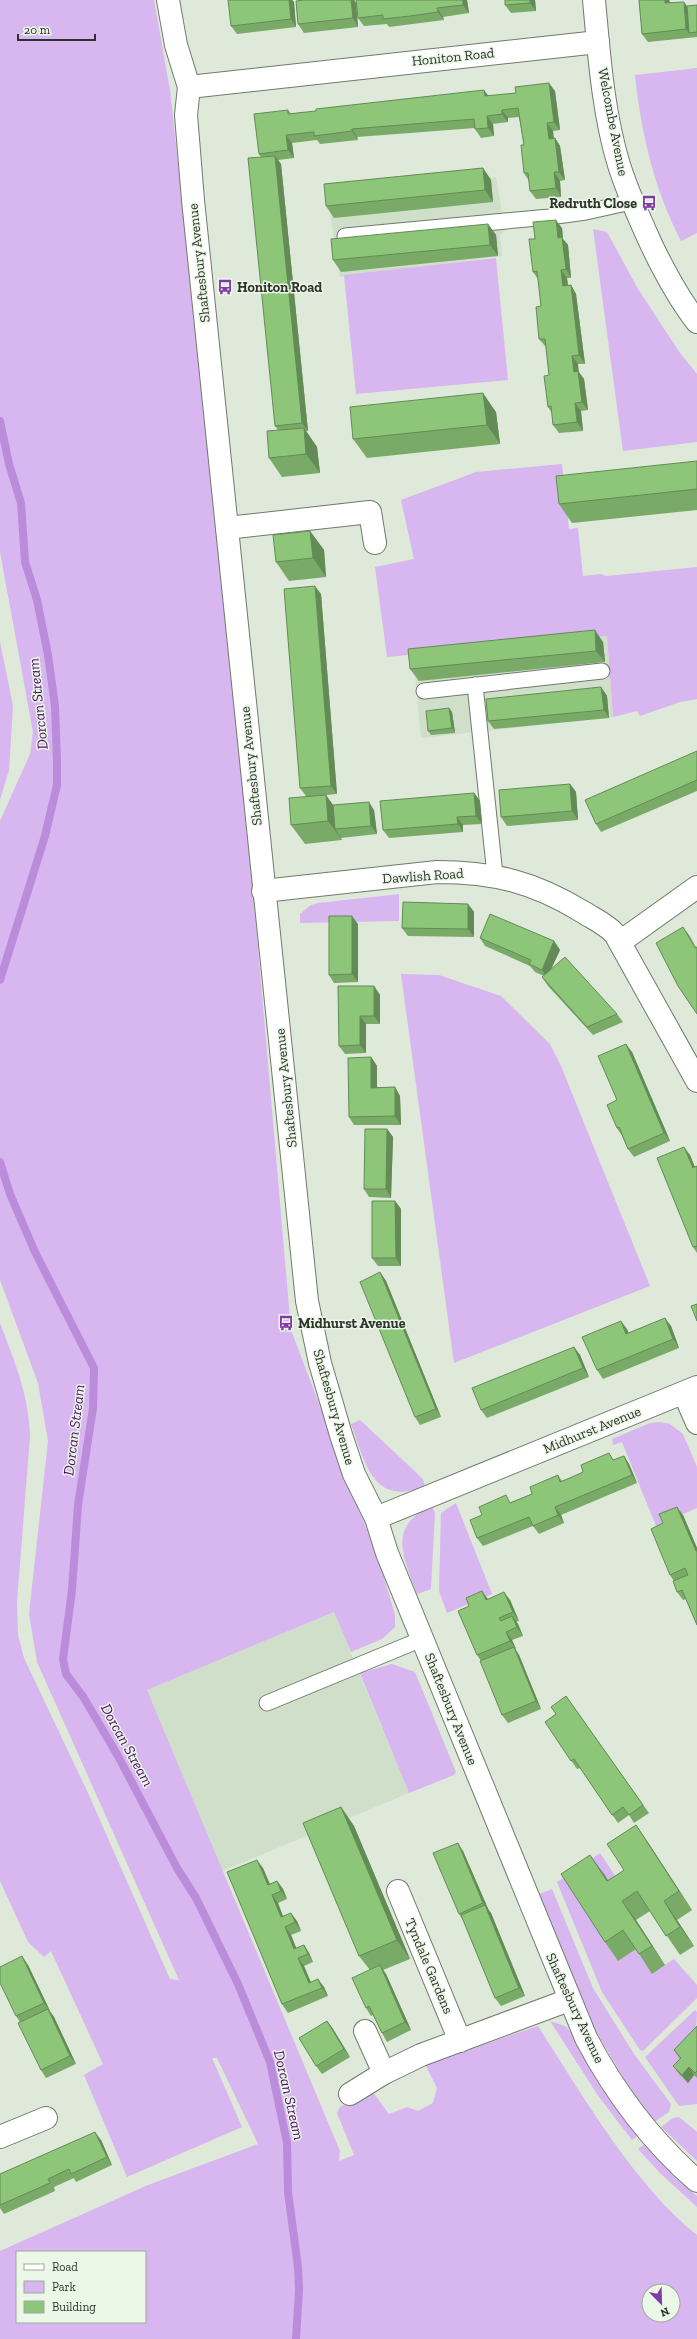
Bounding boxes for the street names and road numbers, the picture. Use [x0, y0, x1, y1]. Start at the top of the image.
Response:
street label: Honiton Road [411, 44, 495, 70]
street label: Welcombe Avenue [594, 67, 632, 178]
street label: Shaftesbury Avenue [184, 202, 214, 323]
street label: Shaftesbury Avenue [236, 705, 266, 826]
street label: Dawlish Road [382, 865, 465, 887]
street label: Shaftesbury Avenue [271, 1027, 301, 1148]
street label: Shaftesbury Avenue [309, 1347, 359, 1467]
street label: Midhurst Avenue [541, 1402, 644, 1457]
street label: Shaftesbury Avenue [421, 1650, 481, 1768]
street label: Tyndale Gardens [401, 1916, 457, 2016]
street label: Shaftesbury Avenue [542, 1950, 608, 2066]

